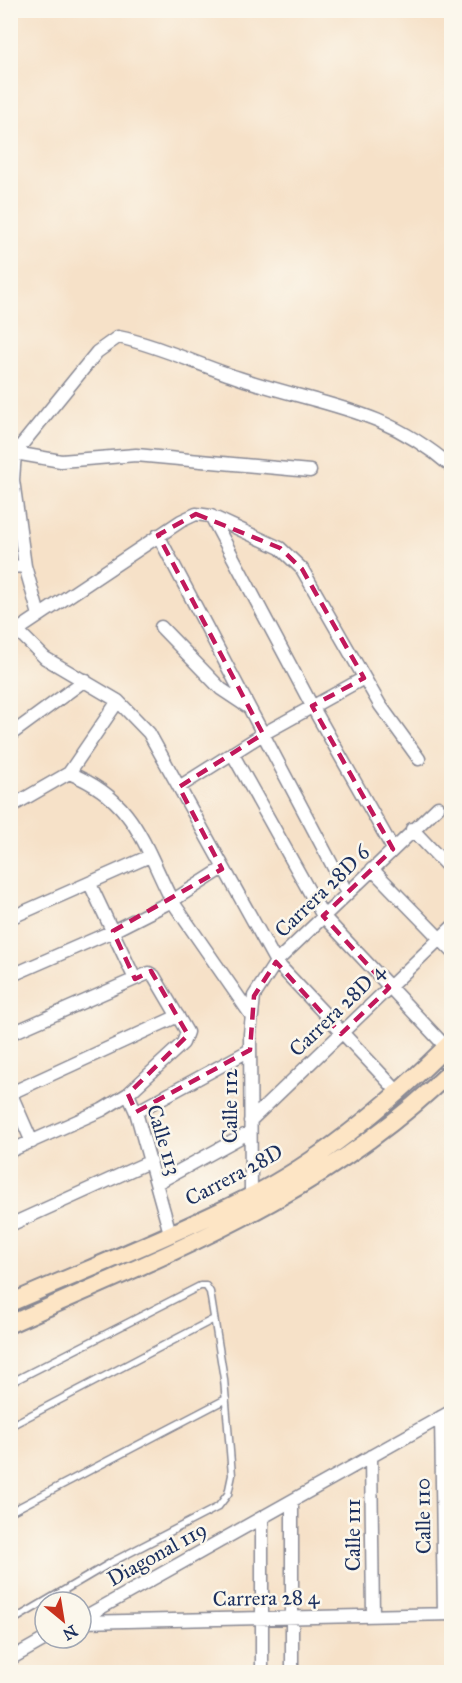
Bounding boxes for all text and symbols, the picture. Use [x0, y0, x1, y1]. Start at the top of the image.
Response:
street label: Carrera 28D 6 [269, 838, 376, 943]
street label: Carrera 28D 4 [284, 957, 391, 1062]
street label: Calle 112 [217, 1068, 243, 1143]
street label: Calle 113 [141, 1101, 187, 1179]
street label: Carrera 28D [181, 1138, 287, 1212]
street label: Calle 110 [409, 1478, 437, 1554]
street label: Calle 111 [340, 1499, 366, 1571]
street label: Diagonal 119 [103, 1516, 211, 1592]
street label: Carrera 28 4 [212, 1584, 321, 1612]
north arrow [33, 1590, 93, 1650]
text: N [59, 1621, 81, 1644]

